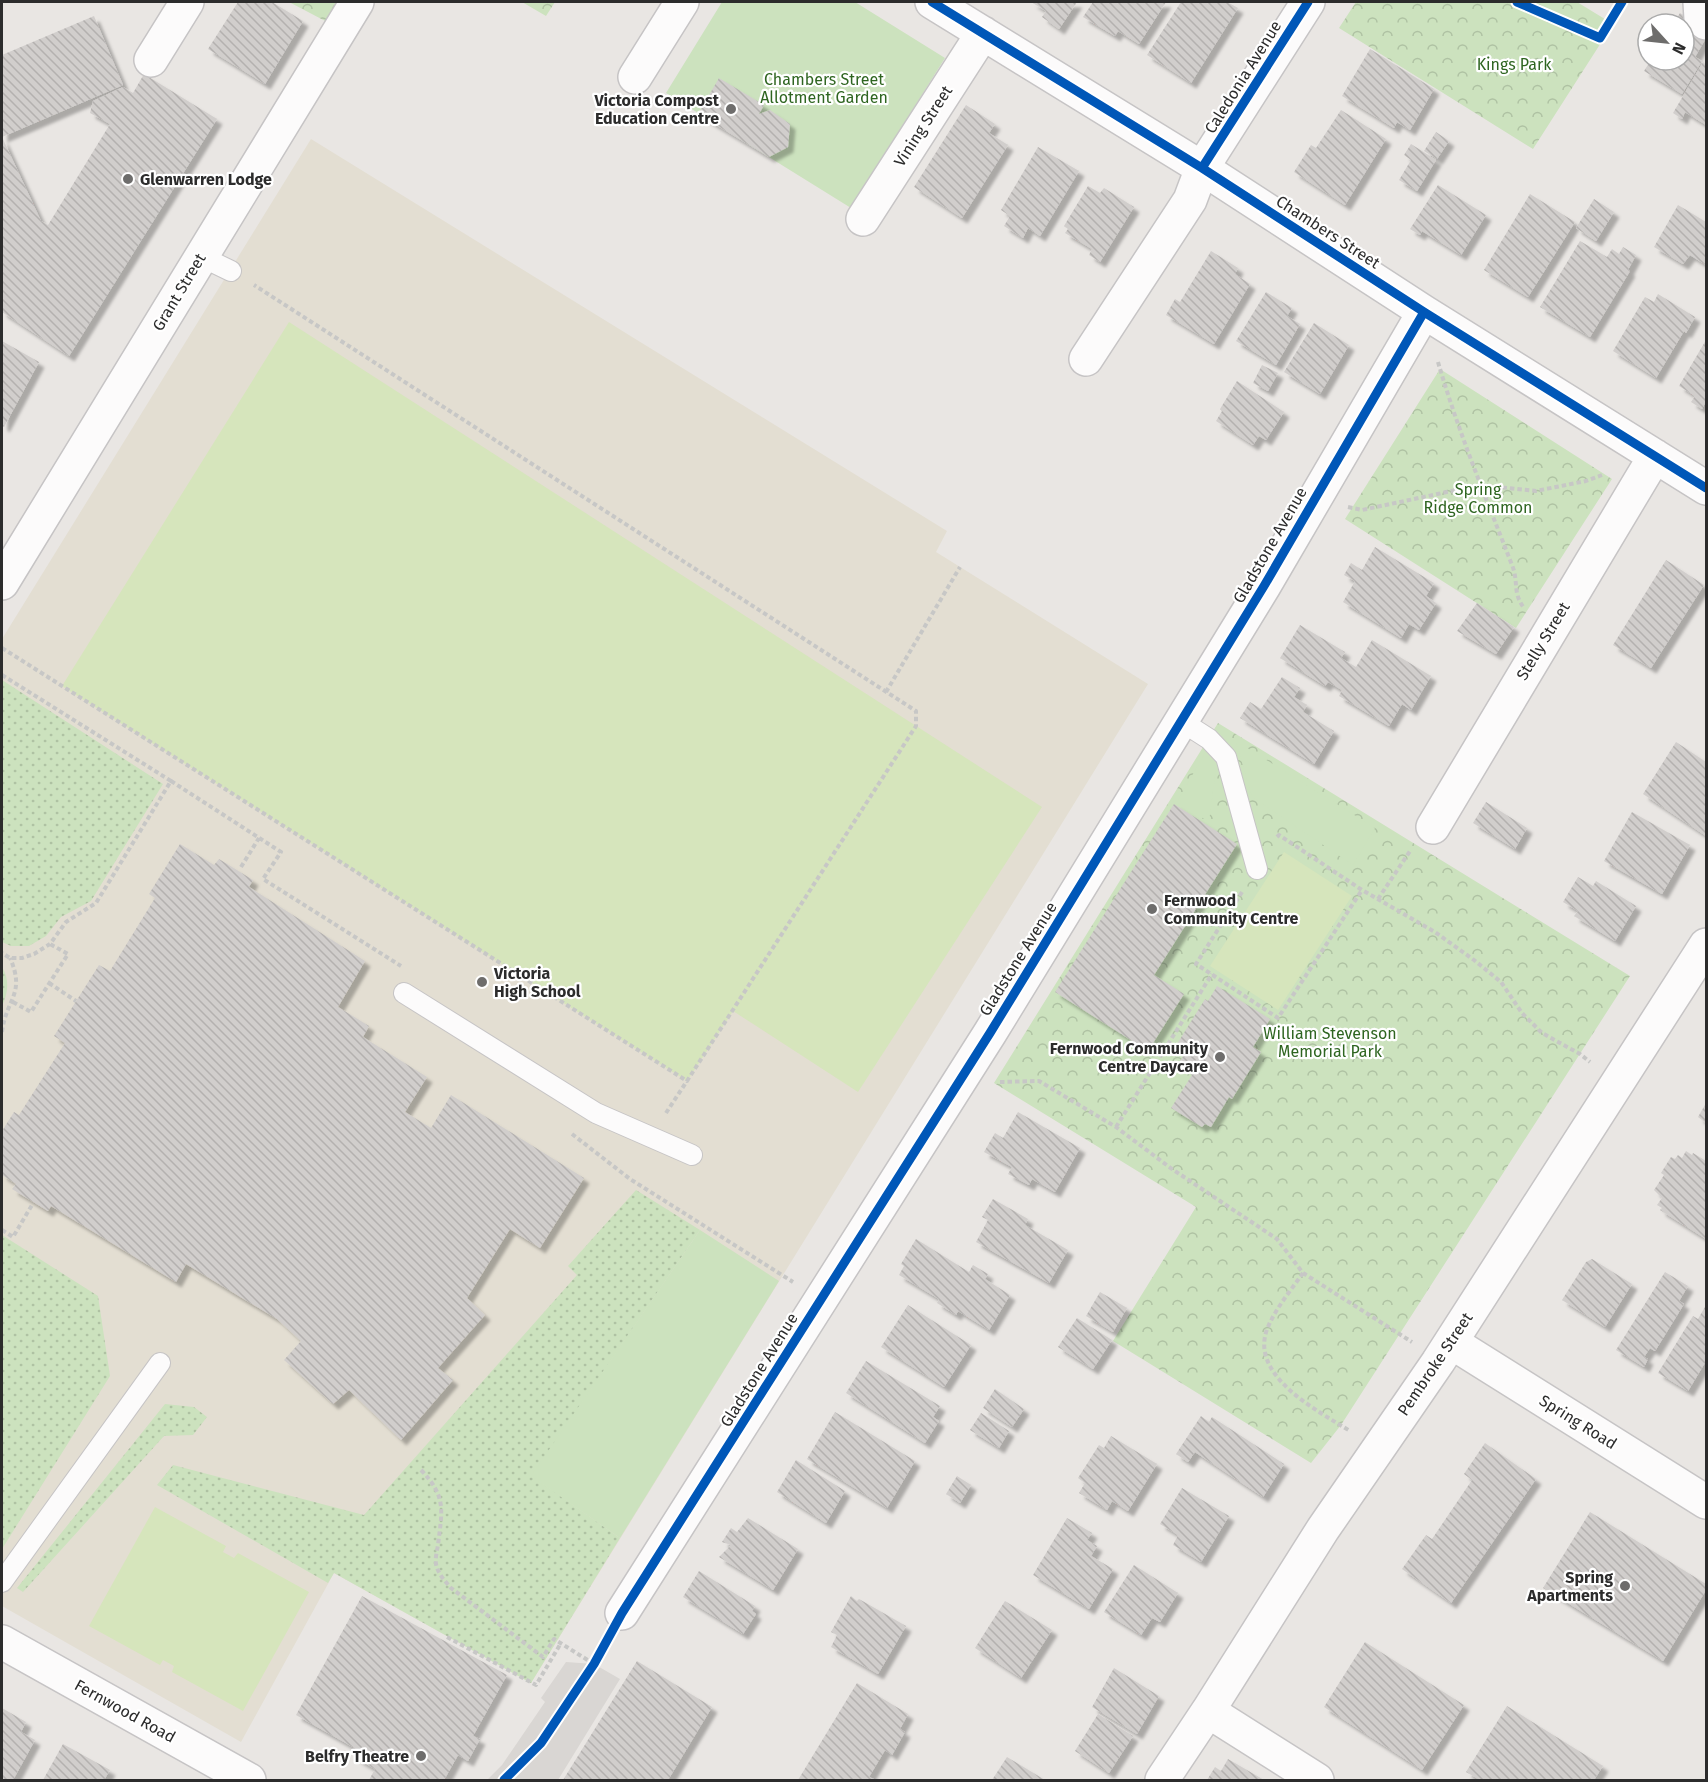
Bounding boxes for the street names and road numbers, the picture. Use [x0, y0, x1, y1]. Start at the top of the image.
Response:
street label: Caledonia Avenue [1201, 17, 1285, 137]
street label: Vining Street [890, 82, 956, 170]
street label: Chambers Street [1273, 191, 1384, 273]
street label: Grant Street [148, 250, 210, 334]
street label: Gladstone Avenue [1229, 484, 1311, 606]
street label: Stelly Street [1512, 598, 1574, 683]
street label: Gladstone Avenue [975, 899, 1061, 1019]
street label: Pembroke Street [1394, 1309, 1477, 1419]
street label: Gladstone Avenue [716, 1310, 802, 1430]
street label: Spring Road [1536, 1391, 1620, 1453]
street label: Fernwood Road [71, 1675, 179, 1747]

